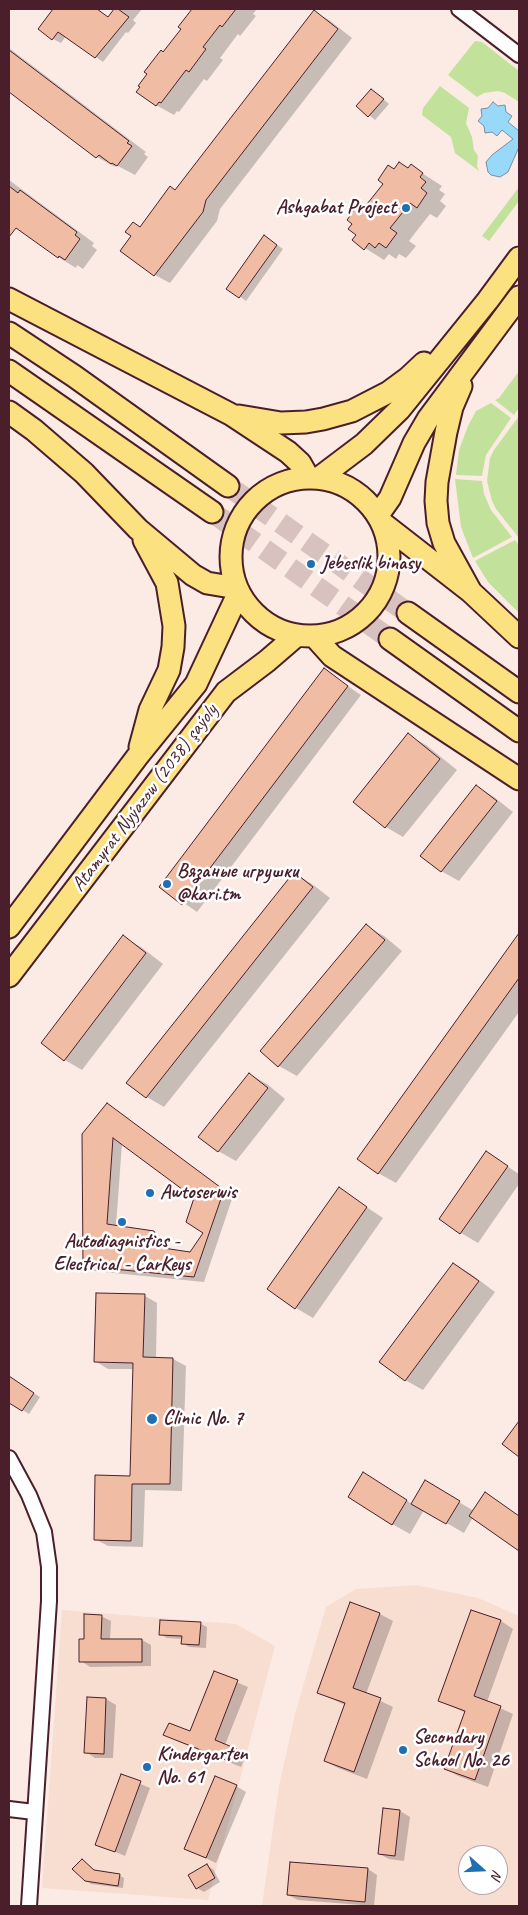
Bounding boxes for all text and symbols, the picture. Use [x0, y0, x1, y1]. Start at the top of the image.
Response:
place label: Ashgabat Project [276, 196, 396, 220]
marker: Ashgabat Project [400, 202, 412, 214]
place label: Jebeslik binasy [321, 552, 420, 576]
marker: Jebeslik binasy [305, 558, 317, 570]
street label: Atamyrat Nyýazow (2038) şaýoly [67, 700, 223, 896]
place label: Вязаные игрушки @kari.tm [177, 860, 298, 907]
marker: Вязаные игрушки @kari.tm [161, 878, 173, 890]
place label: Awtoserwis [160, 1181, 237, 1205]
marker: Awtoserwis [144, 1187, 156, 1199]
marker: Autodiagnistics - Electrical - CarKeys [116, 1216, 128, 1228]
place label: Autodiagnistics - Electrical - CarKeys [54, 1230, 190, 1277]
place label: Clinic No. 7 [163, 1407, 243, 1431]
marker: Clinic No. 7 [145, 1412, 159, 1426]
place label: Secondary School No. 26 [413, 1726, 509, 1773]
place label: Kindergarten No. 61 [157, 1743, 248, 1790]
marker: Secondary School No. 26 [397, 1744, 409, 1756]
marker: Kindergarten No. 61 [141, 1761, 153, 1773]
north arrow [458, 1845, 508, 1895]
text: N [487, 1868, 506, 1882]

